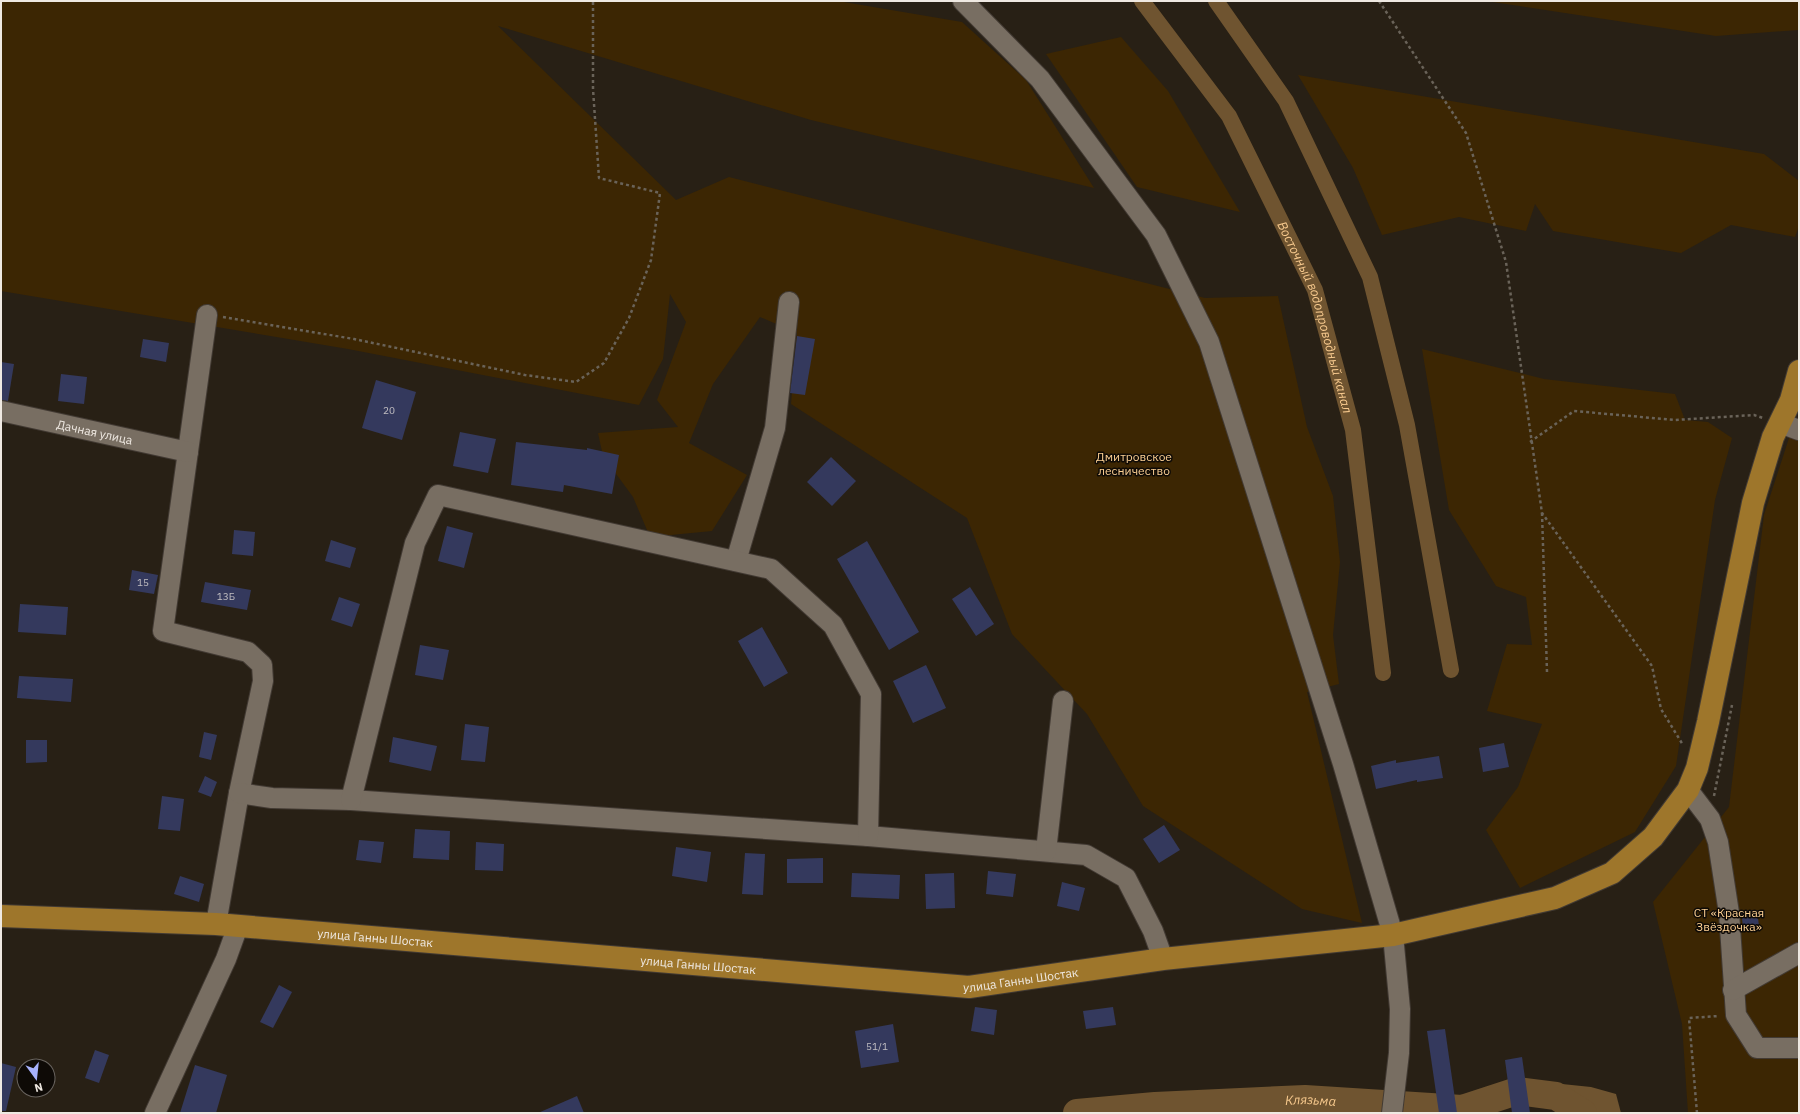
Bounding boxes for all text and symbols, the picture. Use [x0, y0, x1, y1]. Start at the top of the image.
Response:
water label: Восточный водопроводный канал [1274, 218, 1357, 415]
house number: 20 [383, 404, 395, 417]
street label: Дачная улица [55, 416, 135, 447]
park label: Дмитровское лесничество [1096, 449, 1172, 478]
house number: 15 [137, 576, 149, 589]
house number: 13Б [217, 590, 235, 603]
park label: СТ «Красная Звёздочка» [1694, 905, 1764, 934]
street label: улица Ганны Шостак [317, 925, 434, 950]
street label: улица Ганны Шостак [640, 952, 757, 977]
street label: улица Ганны Шостак [963, 964, 1080, 994]
house number: 51/1 [866, 1040, 888, 1053]
north arrow [16, 1058, 56, 1098]
text: N [33, 1080, 44, 1095]
water label: Клязьма [1285, 1090, 1337, 1109]

